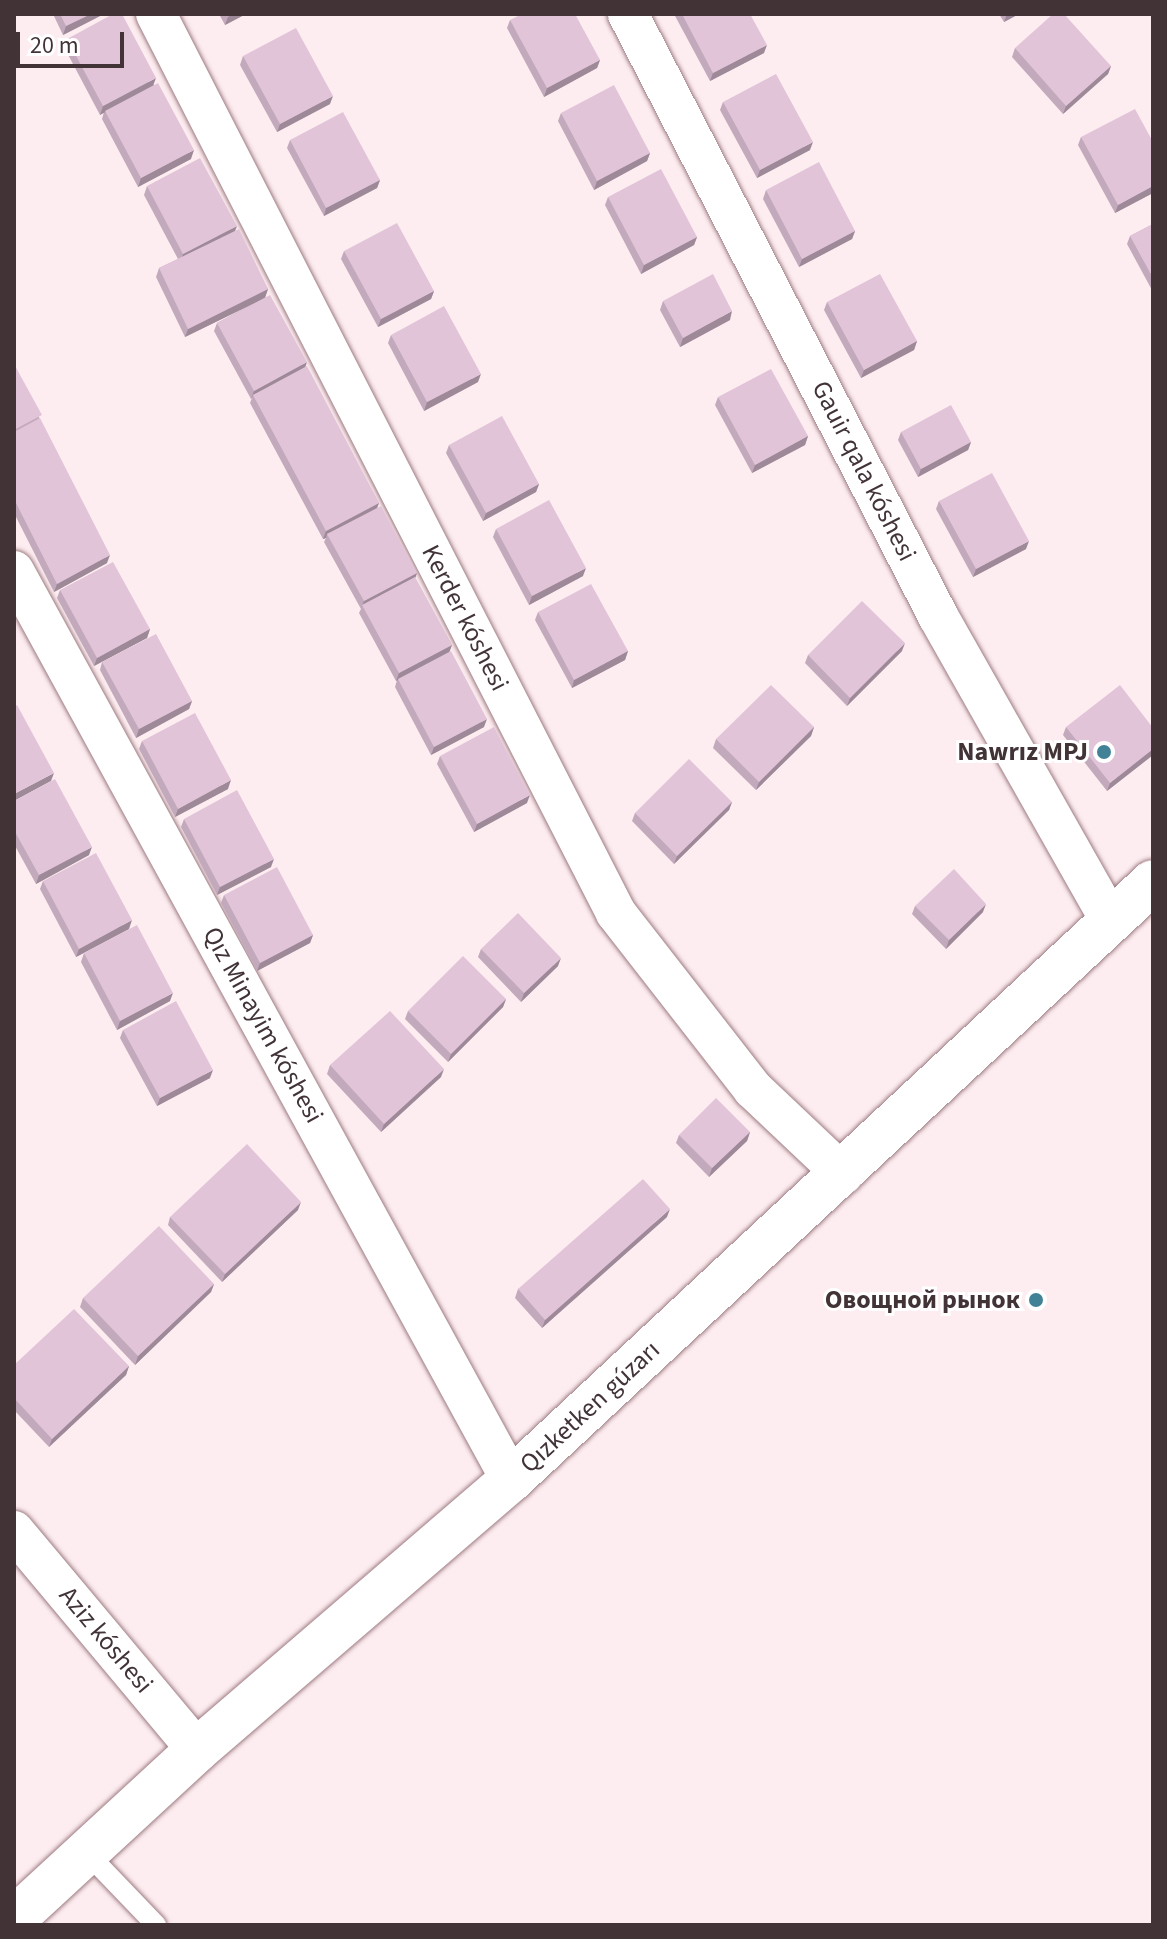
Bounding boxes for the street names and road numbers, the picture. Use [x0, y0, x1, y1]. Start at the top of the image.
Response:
street label: Gauir qala kóshesi [805, 376, 923, 566]
street label: Kerder kóshesi [415, 540, 515, 696]
street label: Qız Minayim kóshesi [196, 921, 330, 1129]
street label: Qızketken gúzarı [514, 1334, 666, 1480]
street label: Aziz kóshesi [52, 1580, 160, 1700]

